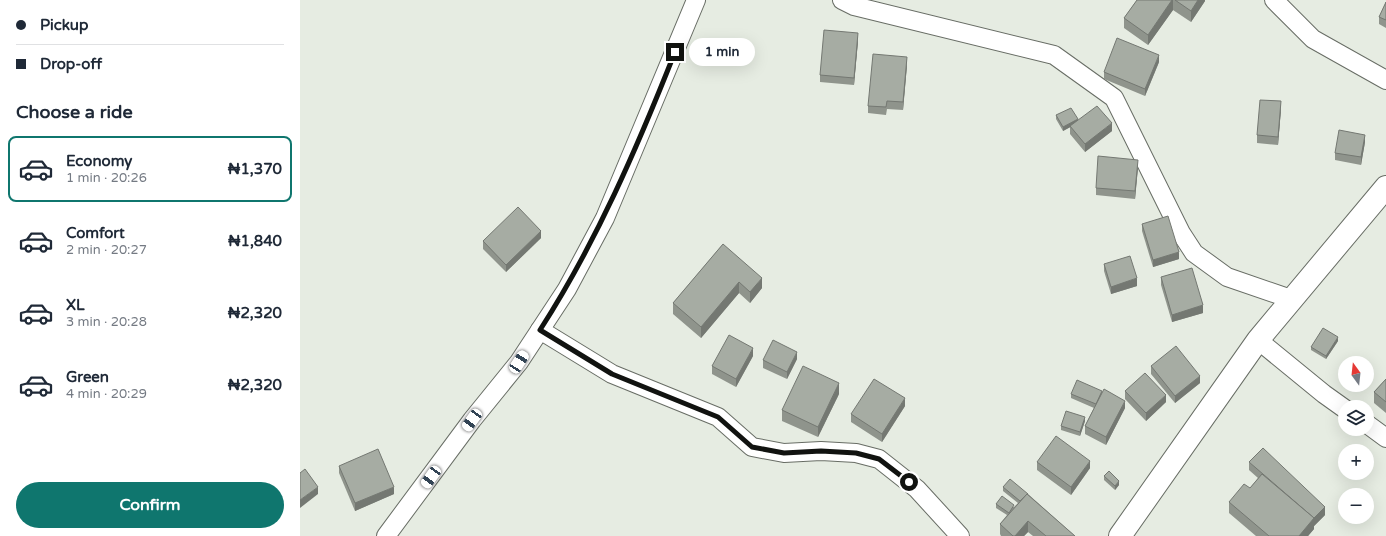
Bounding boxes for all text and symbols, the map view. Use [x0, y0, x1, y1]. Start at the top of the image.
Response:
text: Pickup [40, 16, 88, 34]
callout: 1 min [689, 38, 755, 66]
route end [666, 43, 684, 61]
text: 1 min [705, 44, 739, 60]
text: Drop-off [40, 55, 102, 73]
text: Choose a ride [16, 101, 133, 123]
icon: car [18, 151, 54, 187]
text: Economy [66, 152, 132, 170]
text: ₦1,370 [228, 160, 282, 178]
text: 1 min · 20:26 [66, 170, 147, 186]
icon: car [18, 223, 54, 259]
text: Comfort [66, 224, 125, 242]
text: ₦1,840 [228, 232, 282, 250]
text: 2 min · 20:27 [66, 242, 147, 258]
icon: car [18, 295, 54, 331]
text: XL [66, 296, 85, 314]
text: ₦2,320 [228, 304, 282, 322]
text: 3 min · 20:28 [66, 314, 147, 330]
car [507, 349, 531, 375]
north arrow [1338, 356, 1374, 392]
map controls [1338, 356, 1374, 524]
icon: car [18, 367, 54, 403]
text: Green [66, 368, 109, 386]
text: ₦2,320 [228, 376, 282, 394]
text: 4 min · 20:29 [66, 386, 147, 402]
button: layers [1338, 400, 1374, 436]
car [460, 407, 484, 433]
button: + [1338, 444, 1374, 480]
car [419, 464, 443, 490]
route start [900, 473, 918, 491]
button: Confirm [16, 482, 284, 528]
button: − [1338, 488, 1374, 524]

